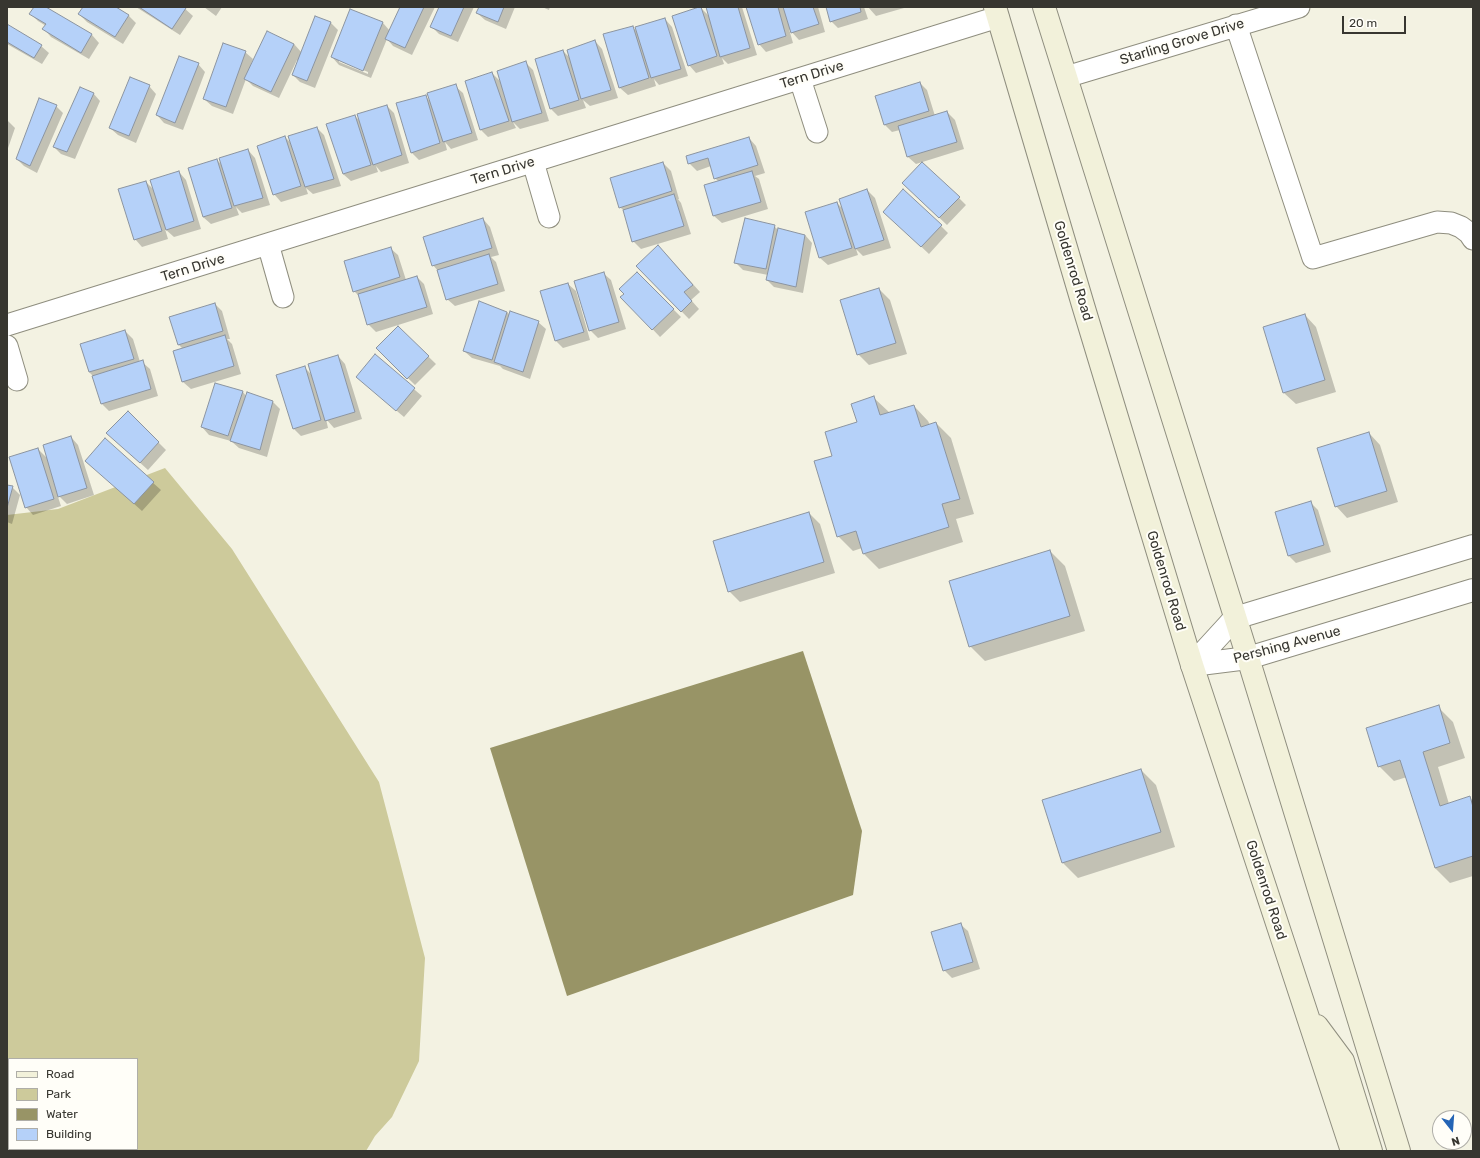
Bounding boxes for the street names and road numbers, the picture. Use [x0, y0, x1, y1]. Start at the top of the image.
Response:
street label: Starling Grove Drive [1118, 15, 1246, 69]
street label: Tern Drive [778, 57, 846, 93]
street label: Tern Drive [469, 153, 537, 189]
street label: Goldenrod Road [1050, 219, 1096, 323]
street label: Tern Drive [159, 250, 227, 286]
street label: Goldenrod Road [1143, 529, 1189, 633]
street label: Pershing Avenue [1232, 623, 1342, 667]
street label: Goldenrod Road [1242, 838, 1290, 942]

